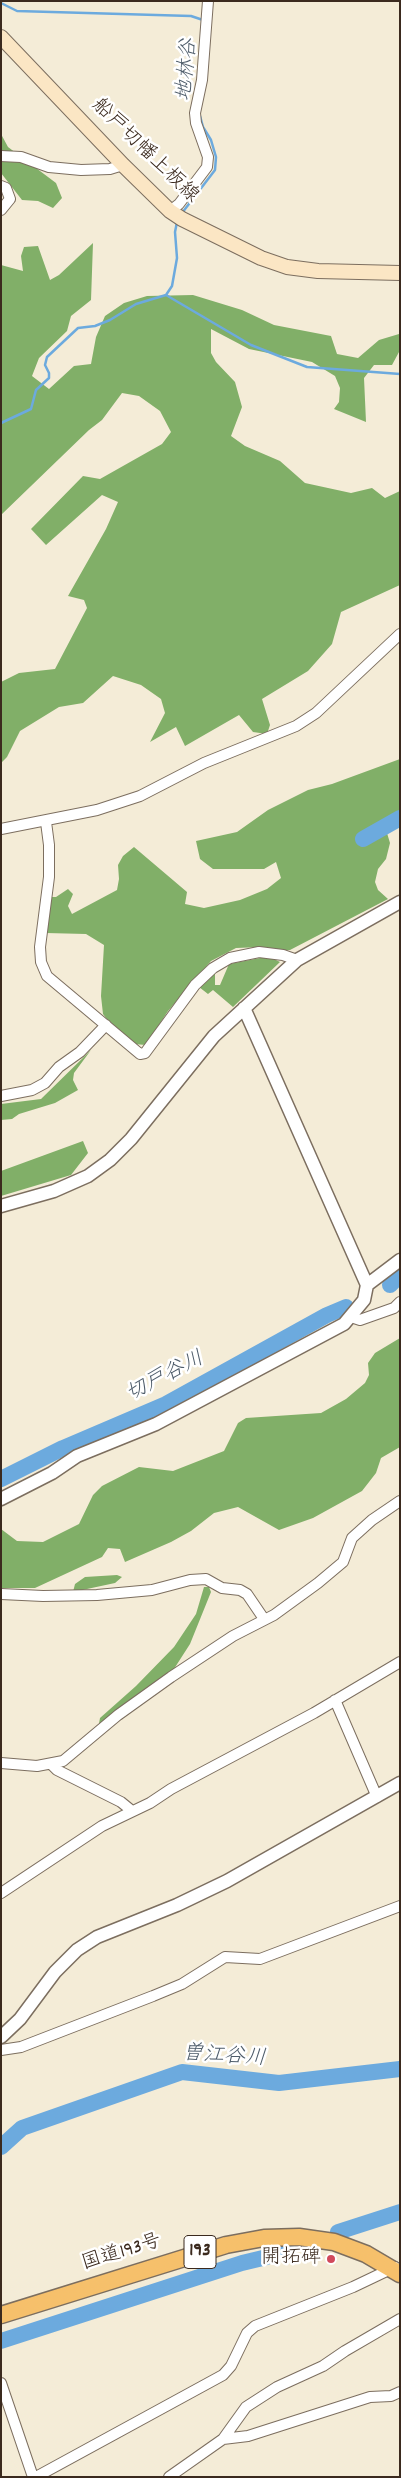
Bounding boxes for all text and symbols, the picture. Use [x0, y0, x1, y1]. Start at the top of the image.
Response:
water label: 地林谷 [174, 38, 204, 102]
street label: 船戸切幡上板線 [85, 95, 203, 209]
water label: 切戸谷川 [123, 1348, 209, 1408]
water label: 曽江谷川 [181, 2043, 267, 2073]
street label: 国道193号 [79, 2230, 165, 2278]
road number: 193 [184, 2236, 216, 2268]
place label: 開拓碑 [261, 2247, 321, 2271]
marker: 開拓碑 [325, 2253, 337, 2265]

